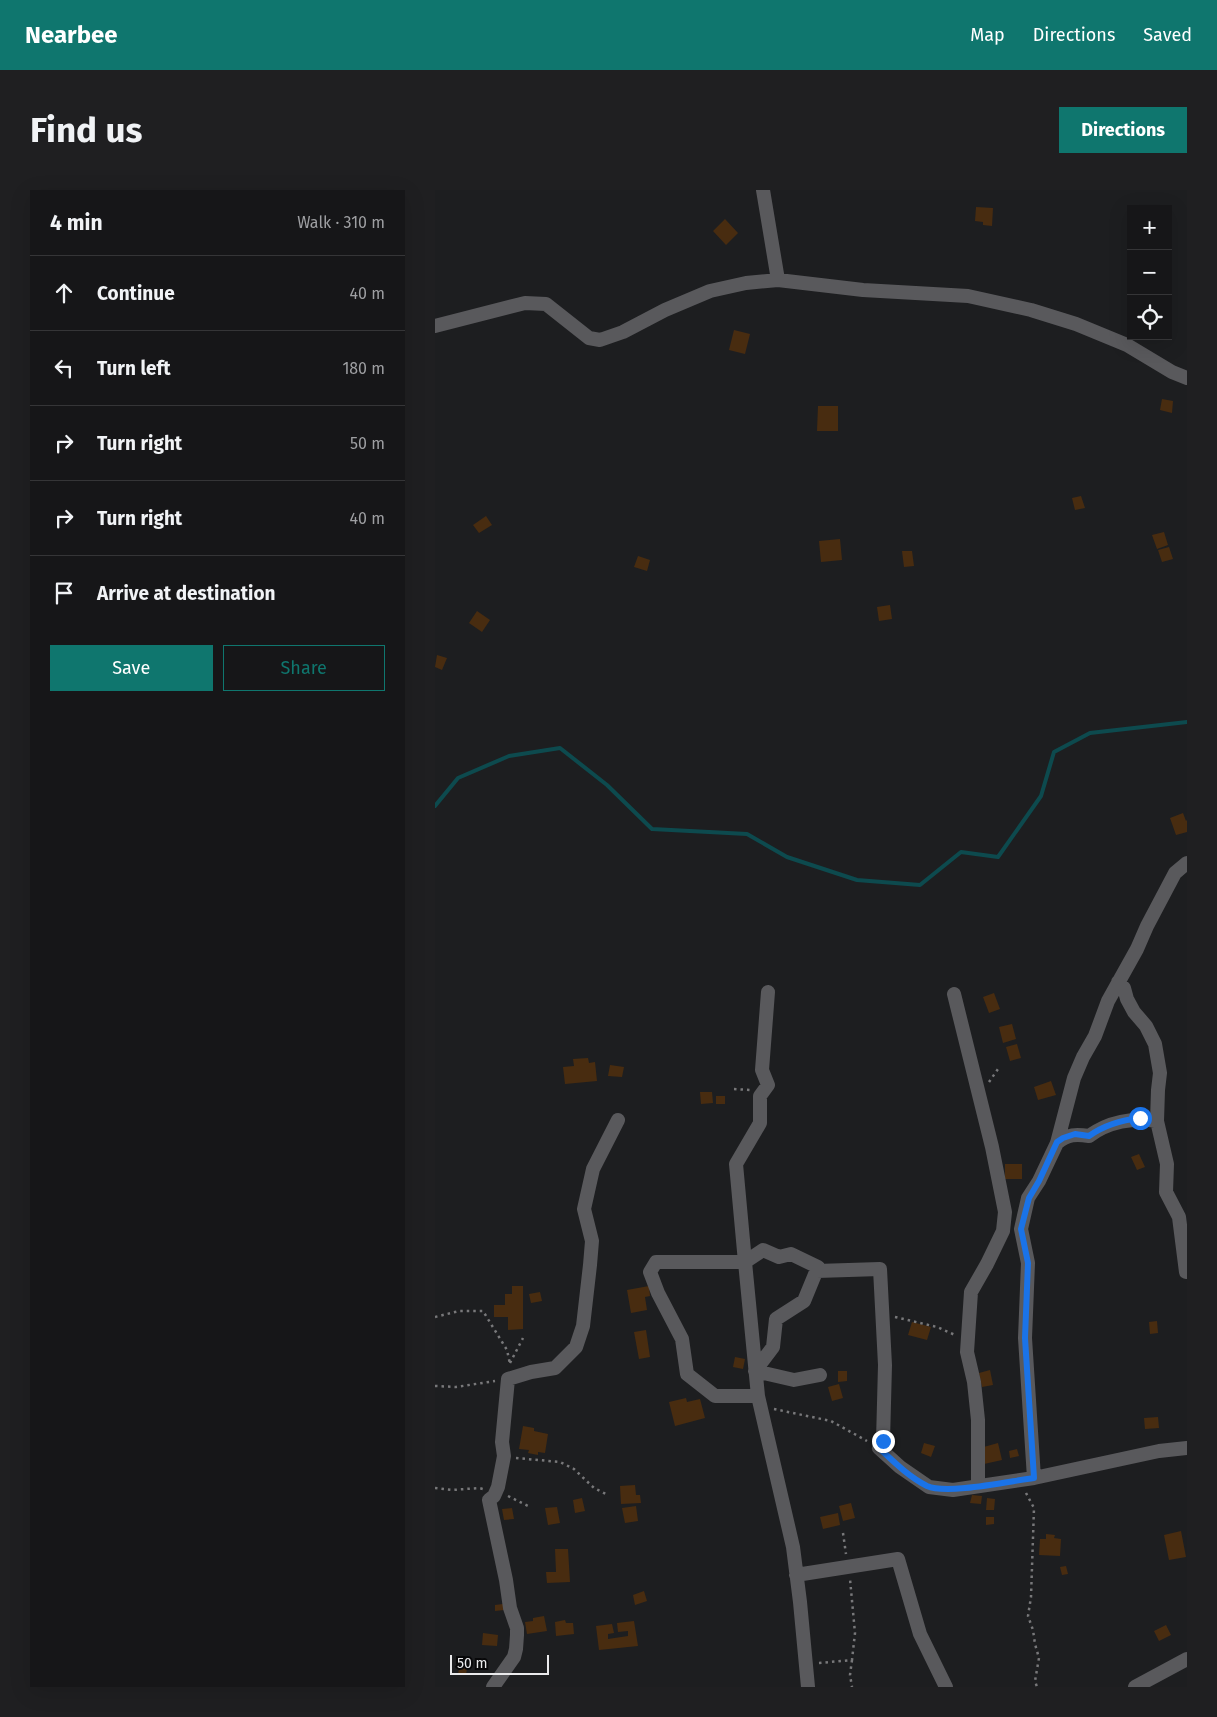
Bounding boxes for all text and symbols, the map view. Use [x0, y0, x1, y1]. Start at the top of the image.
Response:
text: Nearbee [25, 21, 118, 49]
text: Map [970, 24, 1005, 46]
text: Directions [1033, 24, 1115, 46]
text: Saved [1143, 24, 1192, 46]
button: Directions [1059, 107, 1187, 153]
text: Find us [30, 109, 142, 151]
map controls [1127, 205, 1172, 340]
button: + [1127, 205, 1172, 250]
text: 4 min [50, 210, 103, 236]
text: Walk · 310 m [297, 213, 385, 232]
button: − [1127, 250, 1172, 295]
icon: ahead [50, 279, 78, 307]
text: Continue [97, 282, 175, 305]
text: 40 m [350, 284, 385, 303]
button: locate [1127, 295, 1172, 340]
icon: left [50, 354, 78, 382]
text: Turn left [97, 357, 171, 380]
text: 180 m [342, 359, 385, 378]
icon: right [50, 429, 78, 457]
text: Turn right [97, 432, 182, 455]
text: 50 m [350, 434, 385, 453]
icon: right [50, 504, 78, 532]
text: Turn right [97, 507, 182, 530]
text: 40 m [350, 509, 385, 528]
icon: arrive [50, 579, 78, 607]
text: Arrive at destination [97, 582, 276, 605]
button: Save [50, 645, 213, 691]
button: Share [223, 645, 385, 691]
route start [1129, 1107, 1152, 1130]
route end [872, 1430, 895, 1453]
scale bar [450, 1652, 549, 1675]
text: 50 m [457, 1655, 488, 1672]

